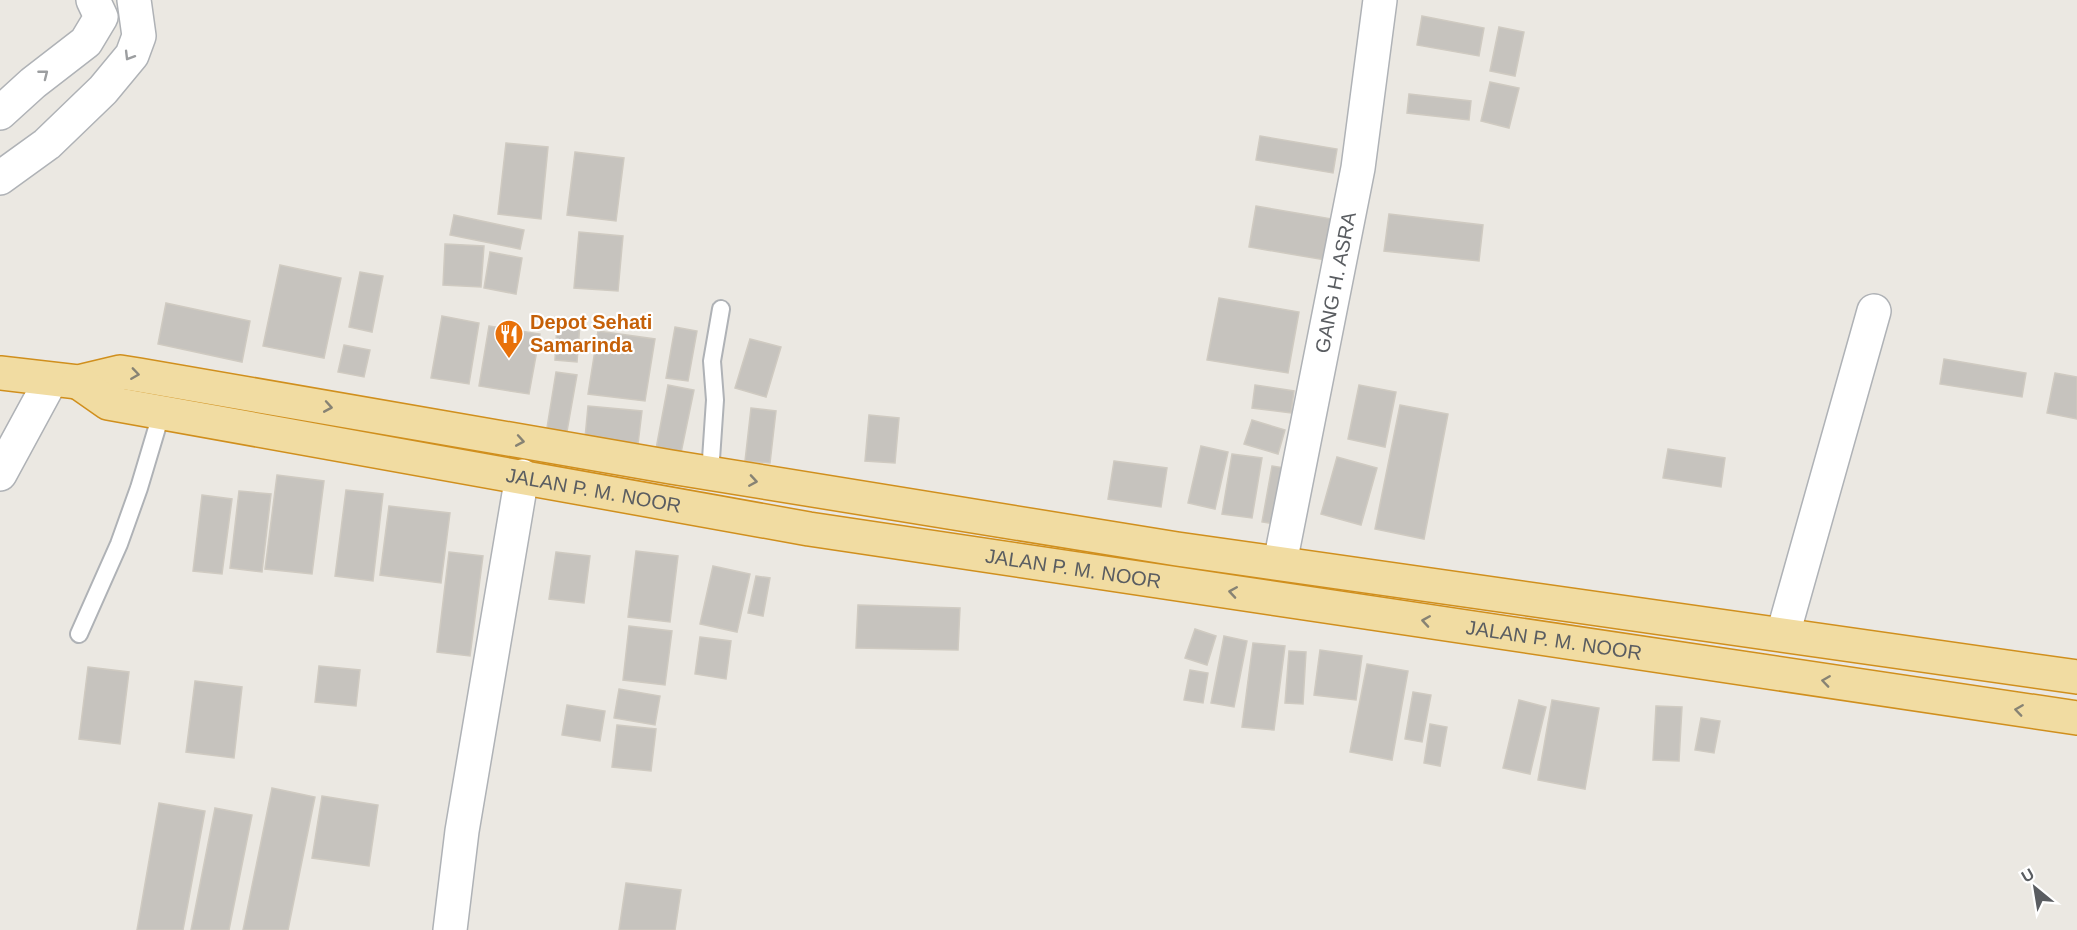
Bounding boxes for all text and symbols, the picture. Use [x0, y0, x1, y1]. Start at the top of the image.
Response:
one-way arrow [125, 50, 137, 60]
one-way arrow [37, 71, 48, 82]
street label: GANG H. ASRA [1311, 209, 1360, 355]
place label: Depot Sehati Samarinda [530, 311, 652, 356]
restaurant icon: Depot Sehati Samarinda [493, 318, 525, 360]
one-way arrow [131, 368, 140, 380]
one-way arrow [322, 400, 332, 413]
one-way arrow [514, 434, 524, 447]
street label: JALAN P. M. NOOR [504, 464, 683, 517]
one-way arrow [749, 474, 758, 486]
street label: JALAN P. M. NOOR [984, 544, 1163, 592]
one-way arrow [1228, 587, 1237, 599]
one-way arrow [1421, 615, 1431, 628]
street label: JALAN P. M. NOOR [1464, 616, 1643, 664]
one-way arrow [1822, 675, 1831, 687]
one-way arrow [2015, 704, 2024, 716]
north arrow [2005, 858, 2065, 918]
text: U [2018, 865, 2037, 886]

